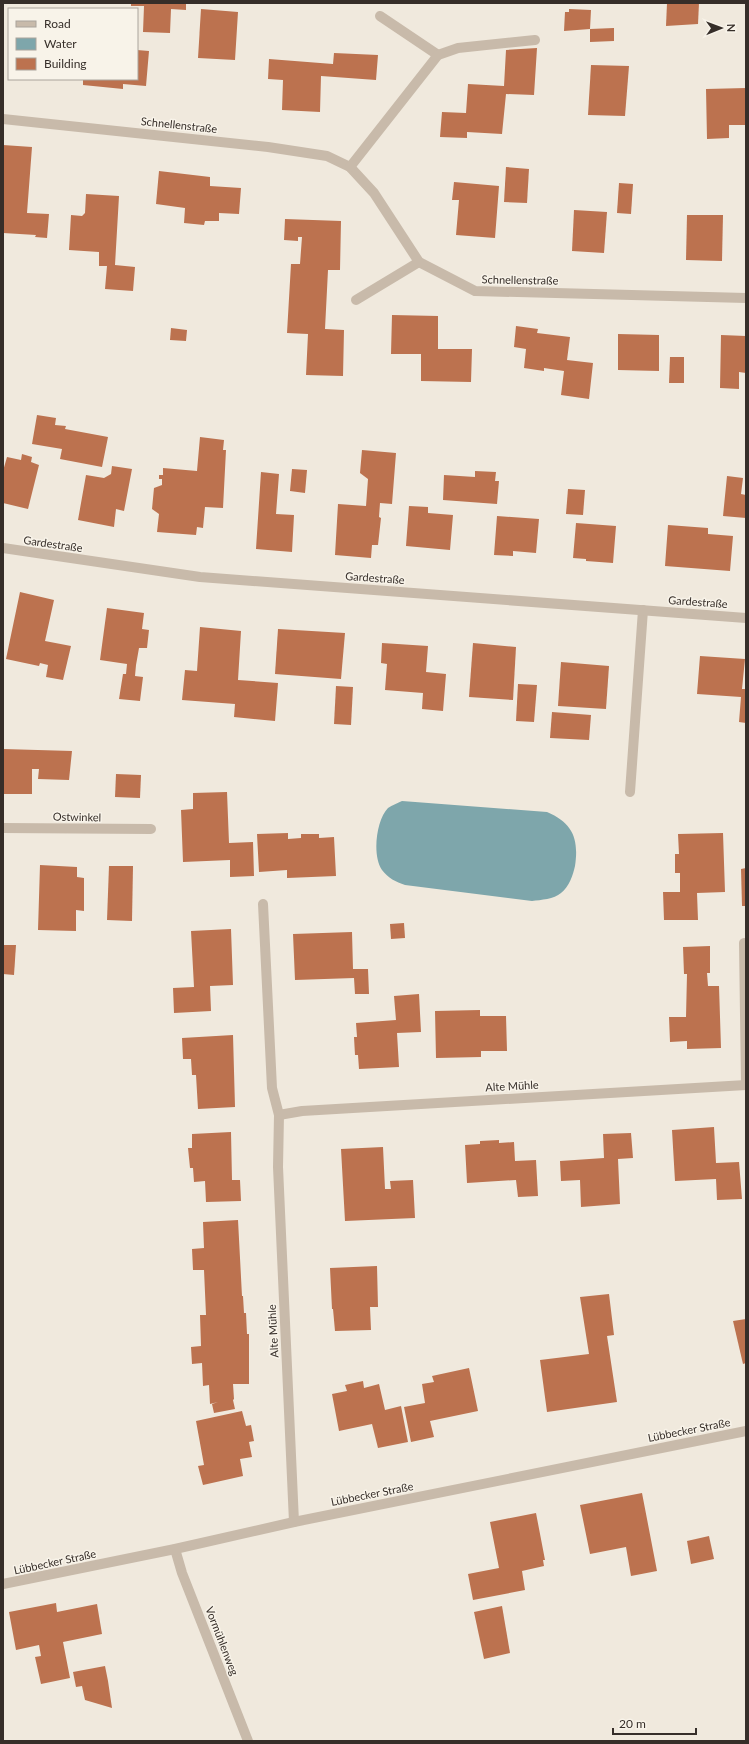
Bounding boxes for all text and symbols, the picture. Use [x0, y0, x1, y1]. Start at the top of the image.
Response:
legend [8, 8, 138, 80]
north arrow [701, 8, 741, 48]
text: Road [44, 16, 71, 31]
text: N [725, 23, 738, 32]
text: Water [44, 36, 77, 51]
text: Building [44, 56, 87, 71]
street label: Schnellenstraße [140, 114, 218, 135]
street label: Schnellenstraße [482, 272, 559, 287]
street label: Gardestraße [23, 533, 84, 554]
street label: Gardestraße [345, 569, 405, 586]
street label: Gardestraße [668, 593, 728, 610]
street label: Ostwinkel [53, 810, 101, 823]
street label: Alte Mühle [485, 1078, 539, 1093]
street label: Alte Mühle [265, 1304, 280, 1358]
street label: Lübbecker Straße [647, 1415, 731, 1444]
street label: Lübbecker Straße [330, 1479, 414, 1508]
street label: Lübbecker Straße [13, 1546, 97, 1577]
street label: Vormühlenweg [203, 1605, 242, 1677]
scale bar [613, 1710, 696, 1736]
text: 20 m [619, 1716, 646, 1731]

